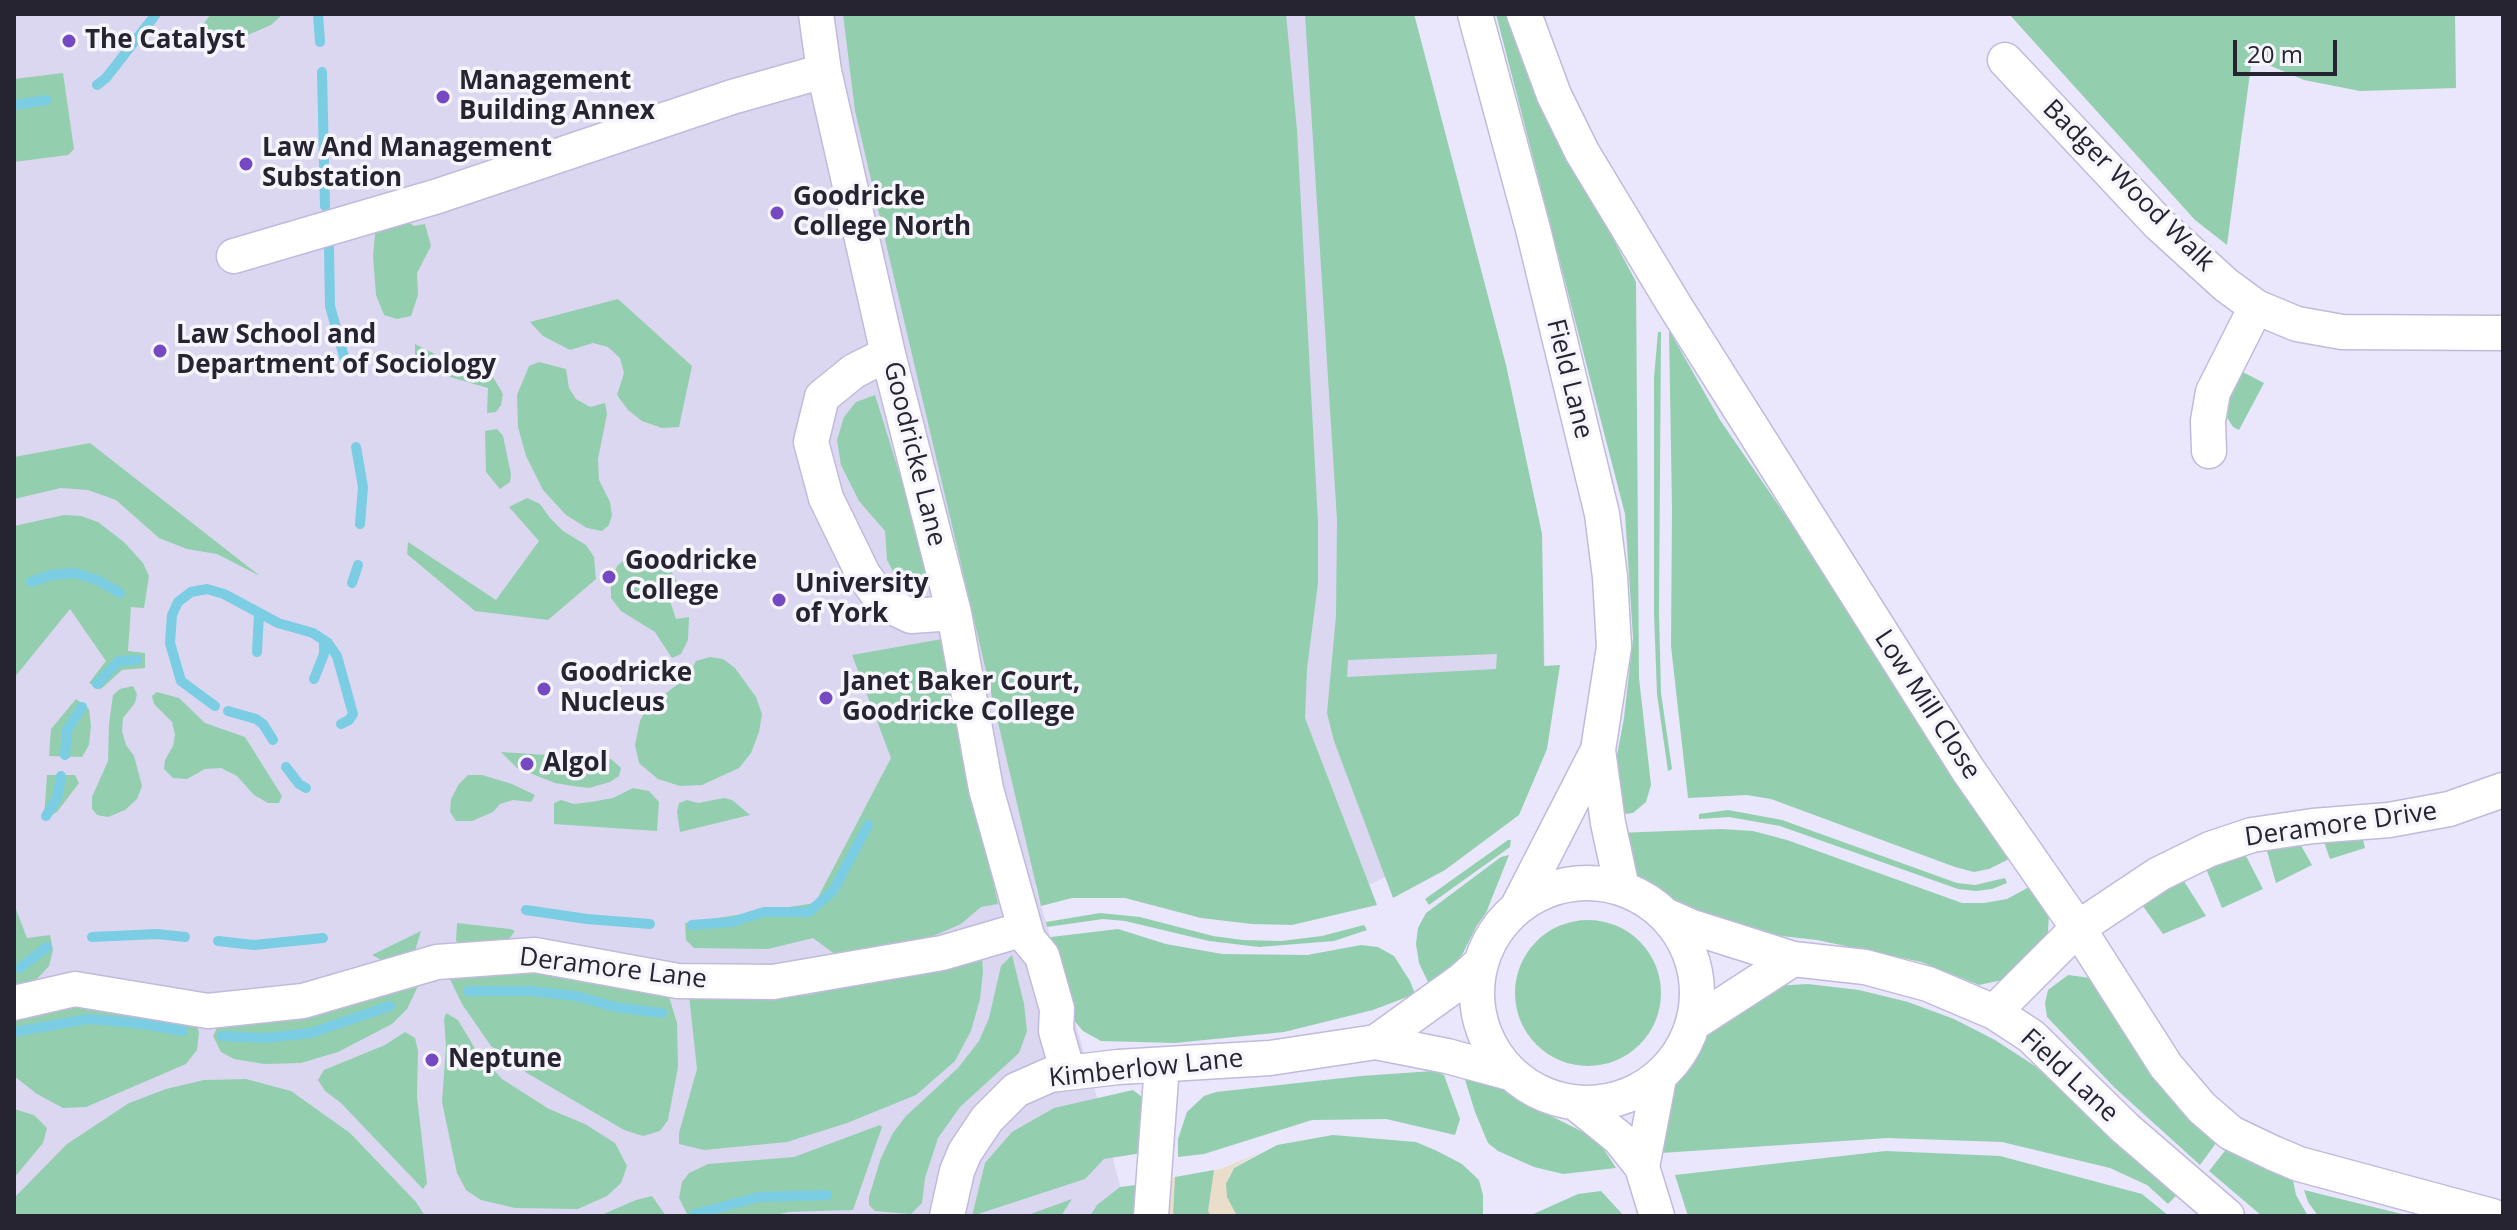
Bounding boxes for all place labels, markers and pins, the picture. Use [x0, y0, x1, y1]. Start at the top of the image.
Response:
place label: The Catalyst [85, 25, 245, 57]
marker: The Catalyst [60, 32, 78, 50]
place label: Management Building Annex [459, 66, 655, 128]
marker: Management Building Annex [434, 88, 452, 106]
place label: Law And Management Substation [262, 133, 552, 194]
marker: Law And Management Substation [237, 155, 255, 173]
place label: Goodricke College North [793, 182, 971, 244]
marker: Goodricke College North [768, 204, 786, 222]
place label: Law School and Department of Sociology [176, 320, 496, 382]
marker: Law School and Department of Sociology [151, 342, 169, 360]
place label: Goodricke College [625, 546, 757, 608]
marker: Goodricke College [600, 568, 618, 586]
place label: University of York [795, 569, 929, 630]
marker: University of York [770, 591, 788, 609]
place label: Goodricke Nucleus [560, 658, 692, 720]
place label: Janet Baker Court, Goodricke College [842, 667, 1080, 728]
marker: Goodricke Nucleus [535, 680, 553, 698]
marker: Janet Baker Court, Goodricke College [817, 689, 835, 707]
place label: Algol [543, 748, 608, 780]
marker: Algol [518, 755, 536, 773]
place label: Neptune [448, 1044, 562, 1076]
marker: Neptune [423, 1051, 441, 1069]

